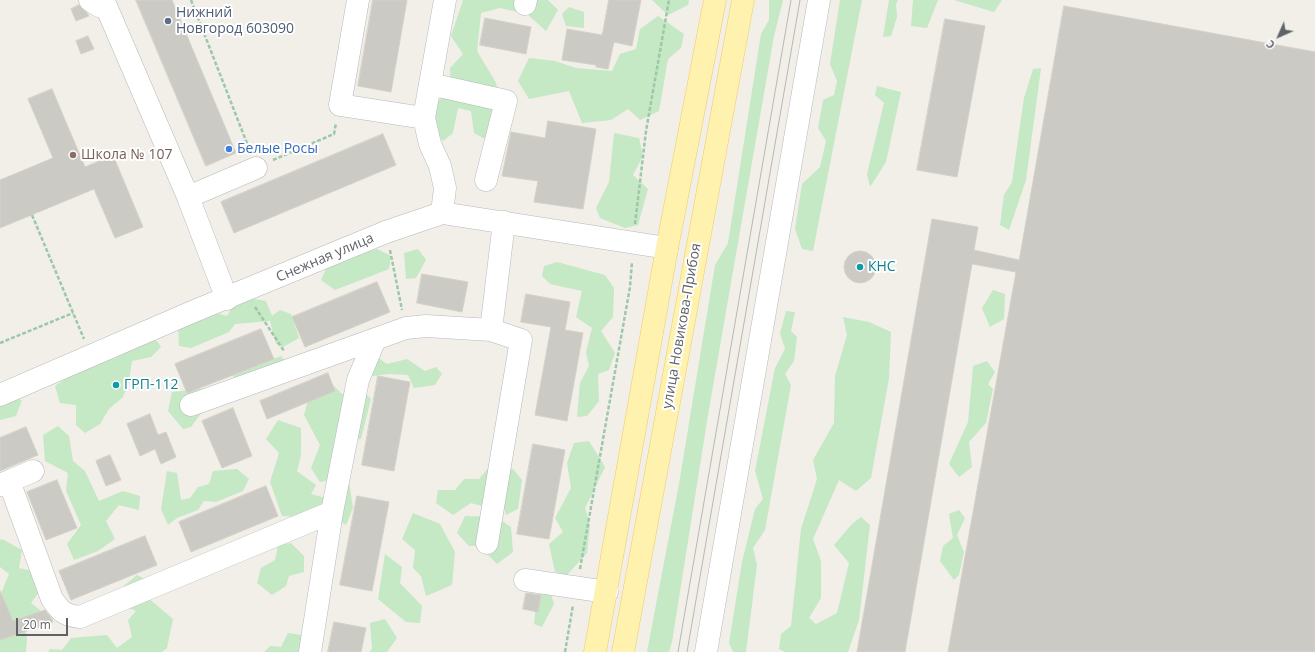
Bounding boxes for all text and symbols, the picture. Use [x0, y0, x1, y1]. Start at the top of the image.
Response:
place label: Нижний Новгород 603090 [176, 5, 294, 38]
marker: Нижний Новгород 603090 [163, 16, 173, 26]
north arrow [1259, 16, 1299, 56]
text: С [1262, 37, 1278, 53]
place label: Белые Росы [237, 141, 318, 157]
marker: Белые Росы [224, 144, 234, 154]
place label: Школа № 107 [81, 147, 172, 163]
marker: Школа № 107 [68, 150, 78, 160]
street label: Снежная улица [274, 230, 376, 286]
street label: улица Новикова-Прибоя [659, 242, 705, 410]
place label: КНС [868, 259, 896, 275]
marker: КНС [855, 262, 865, 272]
place label: ГРП-112 [124, 377, 178, 393]
marker: ГРП-112 [111, 380, 121, 390]
scale bar [18, 610, 70, 636]
text: 20 m [23, 616, 51, 633]

